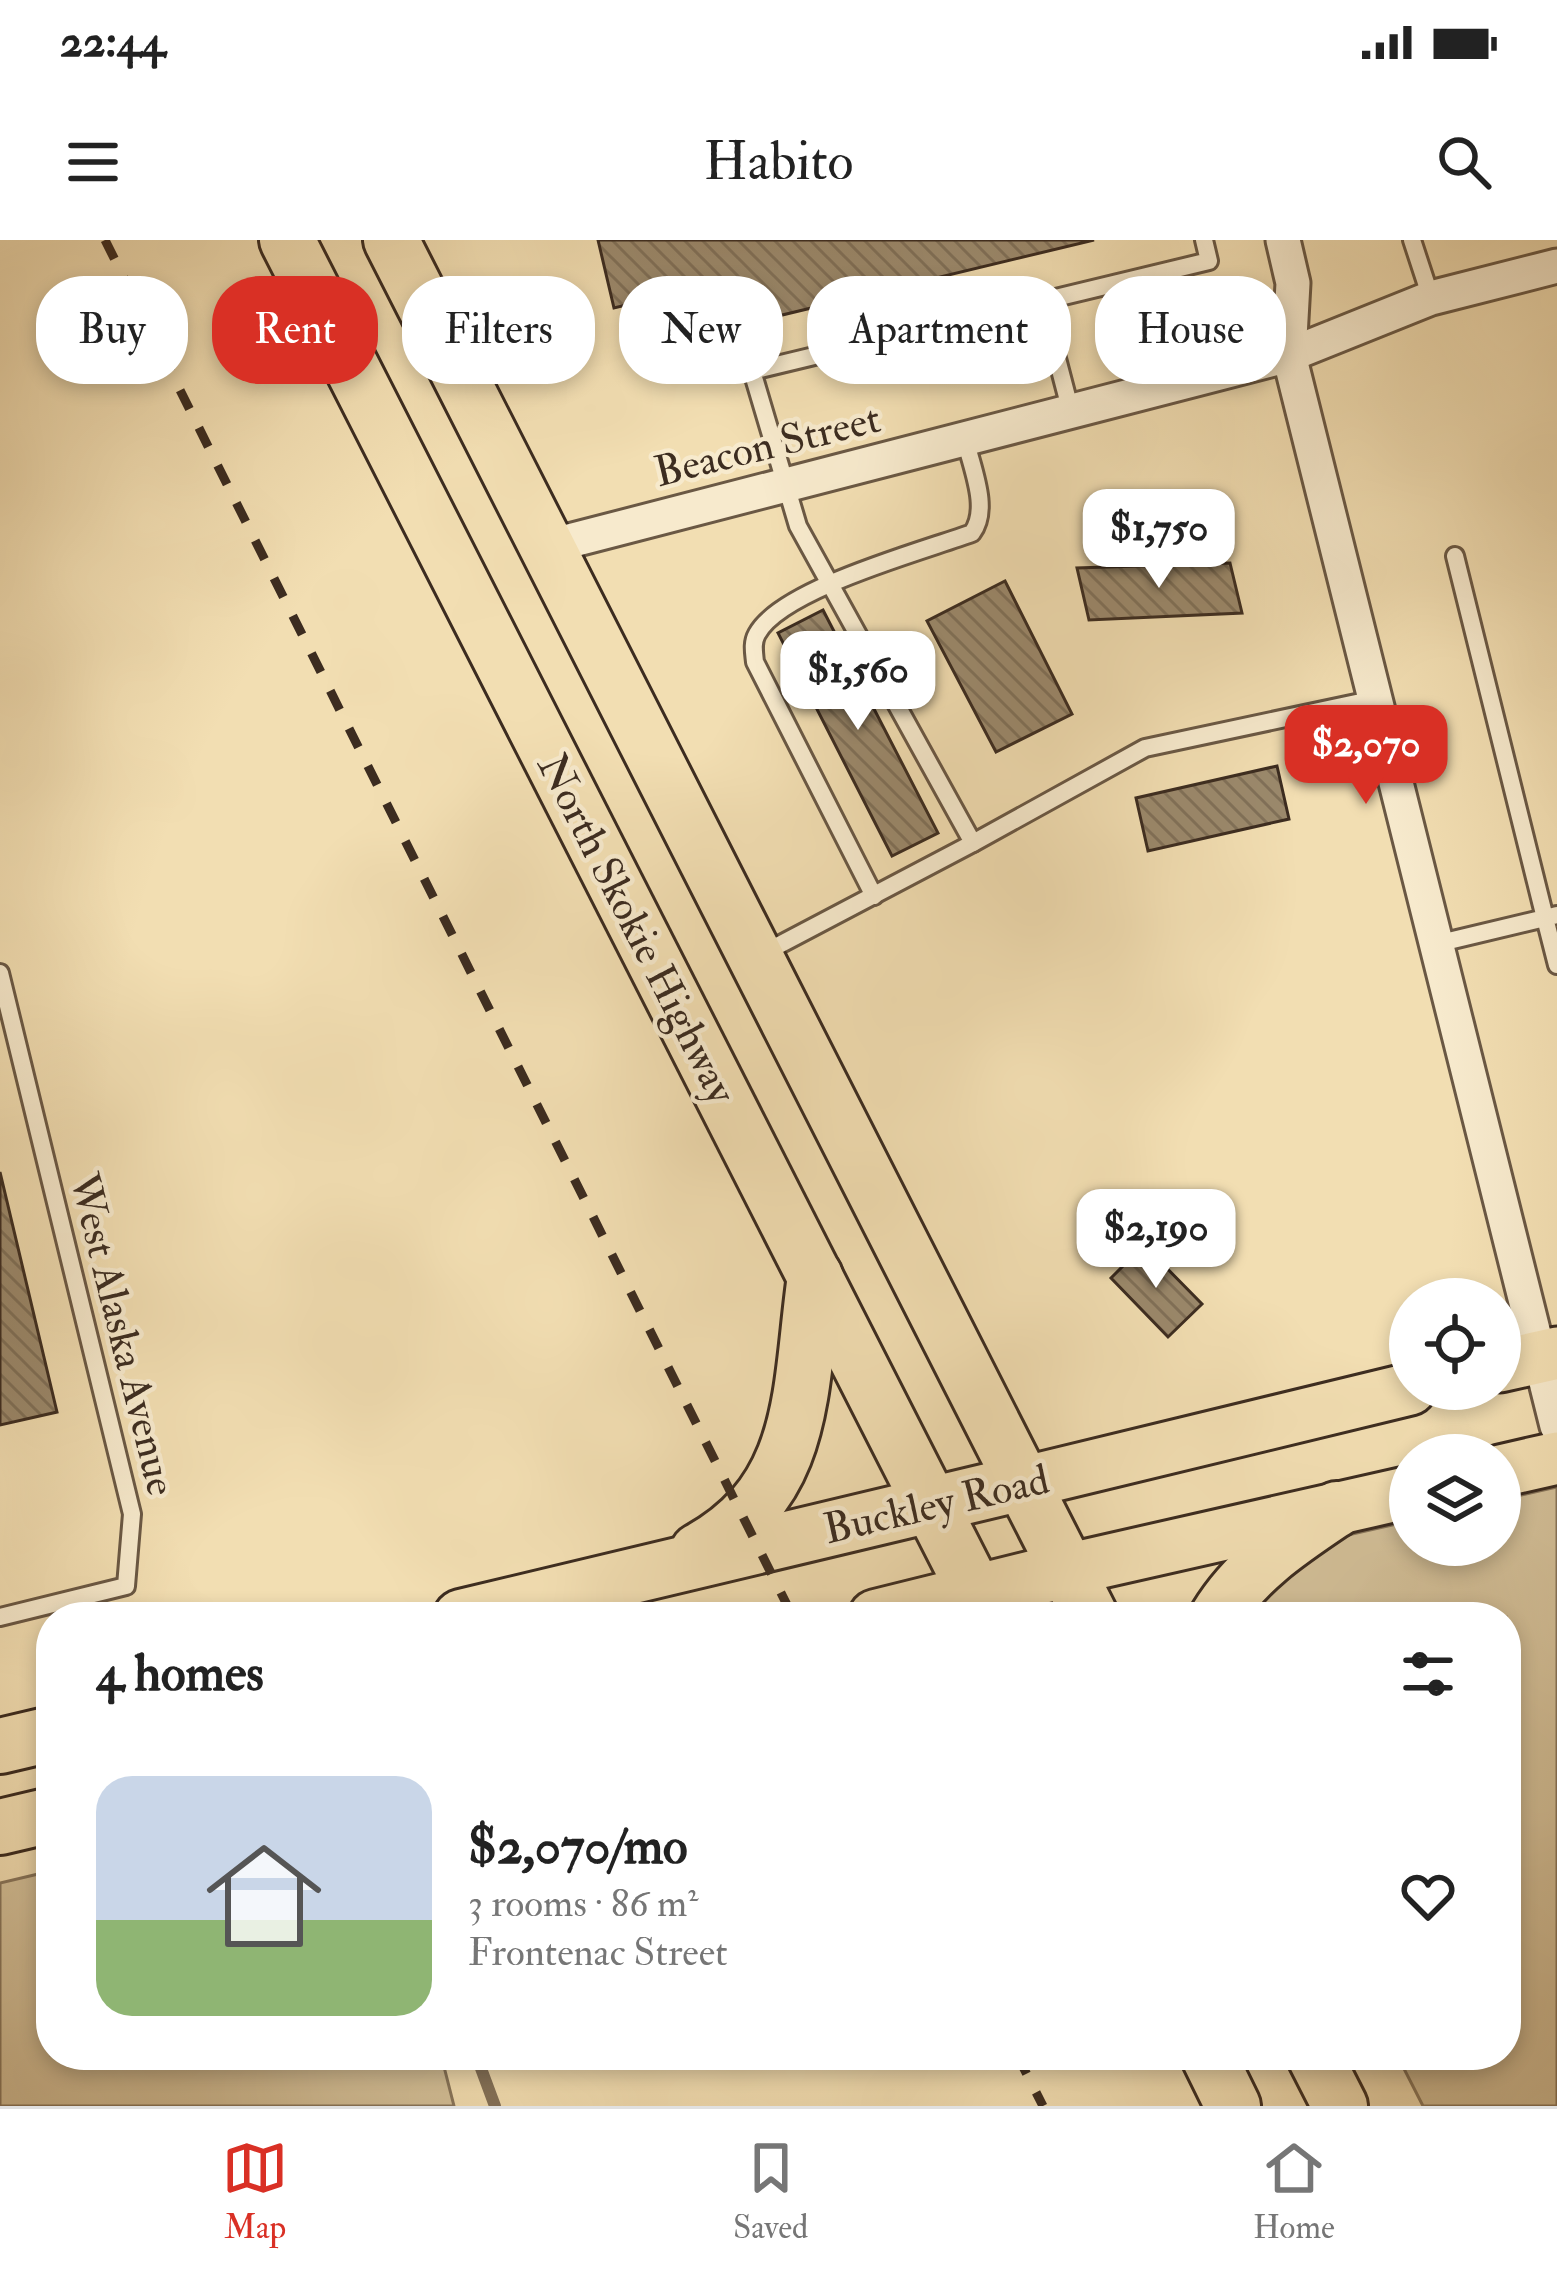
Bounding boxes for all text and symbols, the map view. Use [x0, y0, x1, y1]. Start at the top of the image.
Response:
text: 22:44 [60, 14, 165, 70]
text: Habito [703, 128, 854, 196]
icon: menu [60, 129, 126, 195]
icon: search [1431, 129, 1497, 195]
chip: Buy [36, 276, 188, 384]
chip: Rent [212, 276, 378, 384]
chip: Filters [402, 276, 595, 384]
chip: New [619, 276, 783, 384]
chip: Apartment [807, 276, 1071, 384]
chip: House [1095, 276, 1286, 384]
street label: Beacon Street [649, 393, 886, 499]
pin: $1,750 [1061, 489, 1257, 591]
text: $1,750 [1110, 503, 1208, 552]
pin: $1,560 [760, 631, 956, 733]
text: $1,560 [807, 645, 909, 694]
pin: $2,070 [1268, 705, 1464, 807]
text: $2,070 [1312, 719, 1420, 768]
street label: North Skokie Highway [525, 745, 747, 1113]
street label: West Alaska Avenue [57, 1167, 187, 1501]
pin: $2,190 [1058, 1189, 1254, 1291]
text: $2,190 [1104, 1203, 1208, 1252]
map controls [1389, 1278, 1521, 1566]
button: locate [1389, 1278, 1521, 1410]
button: layers [1389, 1434, 1521, 1566]
street label: Buckley Road [819, 1454, 1054, 1556]
icon: filters [1395, 1641, 1461, 1707]
text: 4 homes [96, 1642, 264, 1706]
text: $2,070/mo [468, 1815, 688, 1879]
icon: home [192, 1824, 336, 1968]
icon: heart [1395, 1863, 1461, 1929]
text: 3 rooms · 86 m² [468, 1879, 698, 1928]
text: Frontenac Street [468, 1928, 728, 1977]
tab: Map [222, 2135, 288, 2248]
tab: Saved [733, 2135, 808, 2248]
tab: Home [1253, 2135, 1335, 2248]

